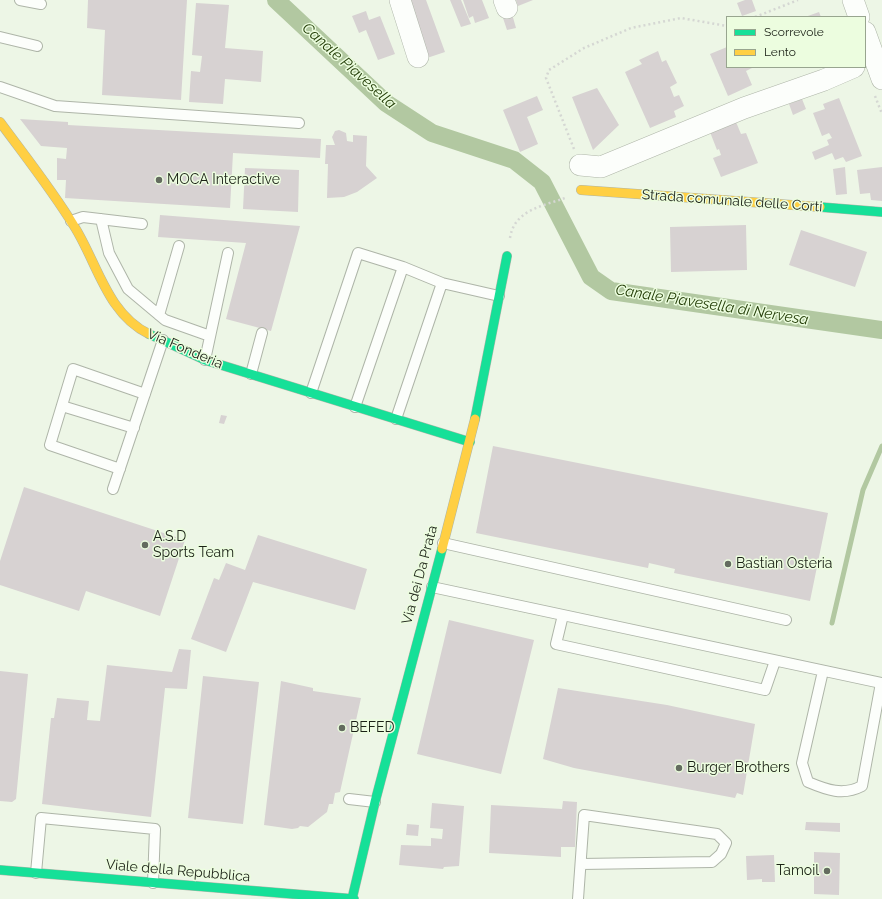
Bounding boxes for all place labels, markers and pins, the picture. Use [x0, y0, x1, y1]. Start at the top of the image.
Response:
place label: MOCA Interactive [167, 172, 280, 188]
marker: MOCA Interactive [154, 175, 164, 185]
place label: A.S.D Sports Team [153, 529, 234, 562]
marker: A.S.D Sports Team [140, 540, 150, 550]
place label: Bastian Osteria [736, 556, 832, 572]
marker: Bastian Osteria [723, 559, 733, 569]
place label: BEFED [350, 720, 395, 736]
marker: BEFED [337, 723, 347, 733]
place label: Burger Brothers [687, 760, 790, 776]
marker: Burger Brothers [674, 763, 684, 773]
place label: Tamoil [776, 863, 819, 879]
marker: Tamoil [822, 866, 832, 876]

